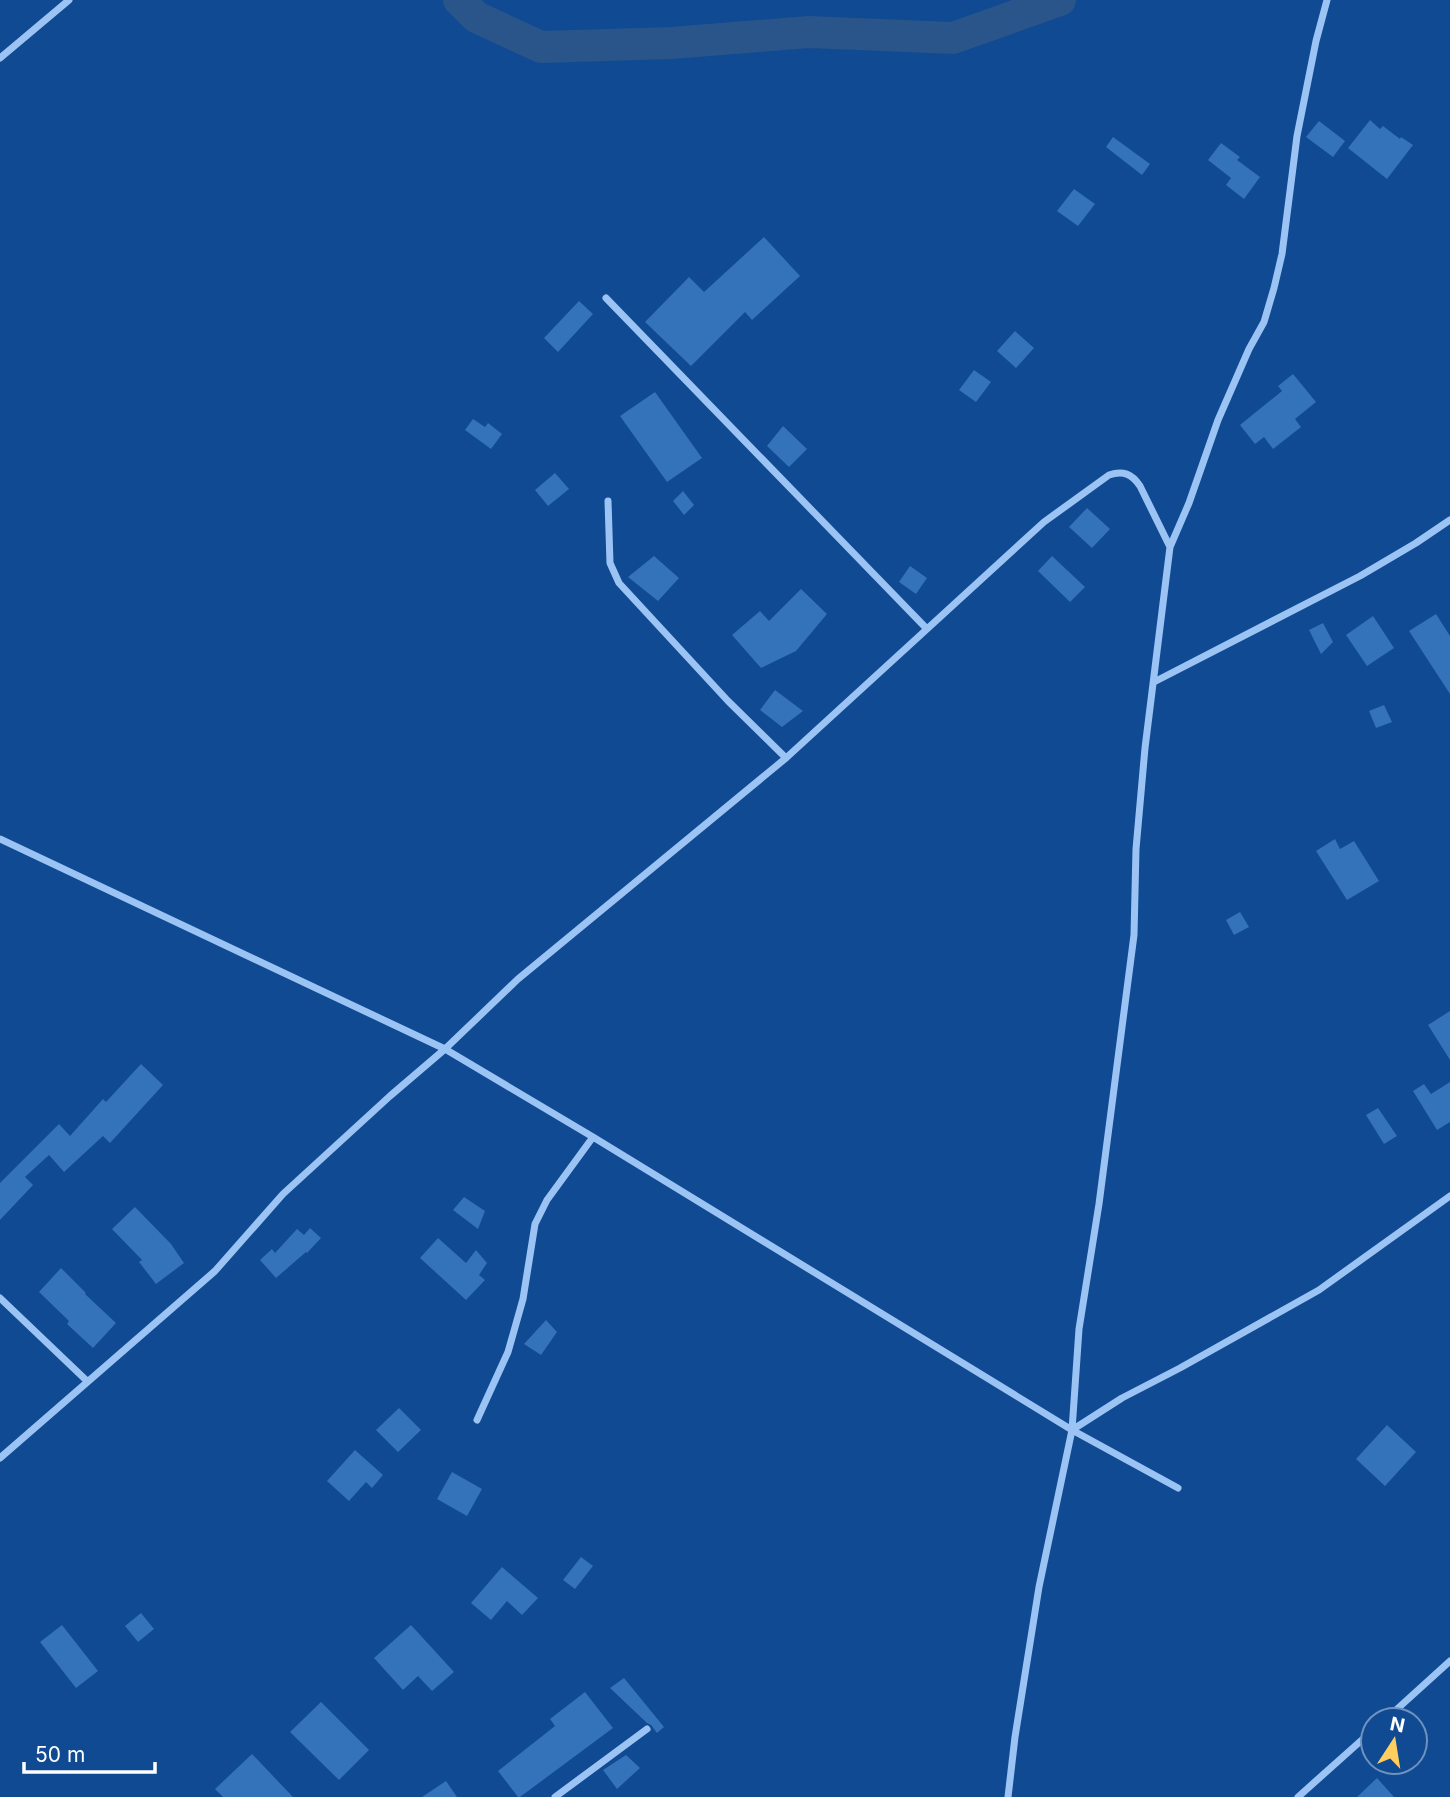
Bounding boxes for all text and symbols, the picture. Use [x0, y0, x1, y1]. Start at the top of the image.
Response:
north arrow [1359, 1706, 1429, 1776]
text: N [1388, 1712, 1407, 1738]
scale bar [24, 1730, 156, 1774]
text: 50 m [35, 1742, 85, 1767]

